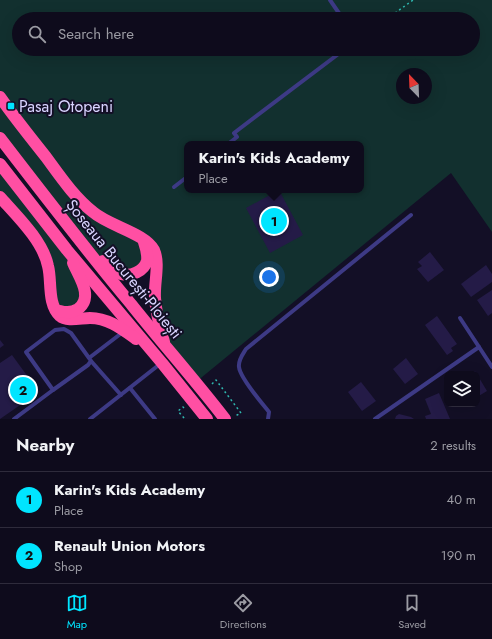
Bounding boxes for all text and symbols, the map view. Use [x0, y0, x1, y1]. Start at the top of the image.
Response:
search box [12, 12, 480, 56]
icon: search [26, 23, 48, 45]
text: Search here [58, 23, 134, 45]
north arrow [396, 68, 432, 104]
place label: Pasaj Otopeni [19, 95, 113, 118]
marker: Pasaj Otopeni [6, 101, 16, 111]
popup [184, 141, 364, 193]
text: Karin's Kids Academy [198, 147, 350, 169]
text: Place [198, 169, 228, 188]
street label: Șoseaua București-Ploiești [60, 194, 188, 344]
pin: 1 [261, 206, 287, 236]
your location [259, 267, 279, 287]
map controls [444, 371, 480, 407]
button: layers [444, 371, 480, 407]
pin: 2 [10, 375, 36, 405]
text: Nearby [16, 433, 74, 457]
text: 2 results [430, 436, 476, 455]
text: Karin's Kids Academy [54, 479, 205, 501]
text: 1 [26, 490, 32, 509]
text: 40 m [447, 490, 476, 509]
text: Place [54, 501, 83, 520]
text: Renault Union Motors [54, 535, 205, 557]
text: 2 [25, 546, 33, 565]
text: 190 m [441, 546, 476, 565]
text: Shop [54, 557, 82, 576]
tab: Map [66, 592, 88, 632]
tab: Directions [220, 592, 266, 632]
tab: Saved [398, 592, 426, 632]

